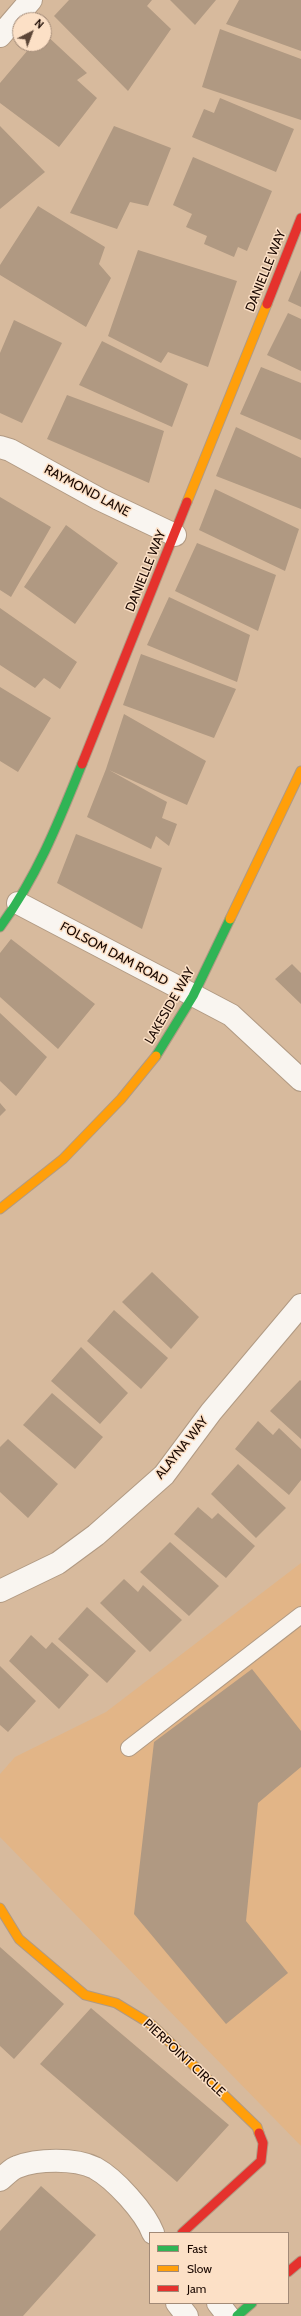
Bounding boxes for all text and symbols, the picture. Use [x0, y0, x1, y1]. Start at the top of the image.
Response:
north arrow [12, 12, 52, 52]
text: N [32, 16, 47, 32]
street label: DANIELLE WAY [243, 228, 289, 314]
street label: RAYMOND LANE [41, 462, 133, 520]
street label: DANIELLE WAY [123, 528, 169, 614]
street label: FOLSOM DAM ROAD [57, 919, 171, 989]
street label: LAKESIDE WAY [142, 965, 198, 1047]
street label: ALAYNA WAY [152, 1414, 212, 1482]
street label: PIERPOINT CIRCLE [140, 2016, 228, 2100]
legend [149, 2232, 289, 2304]
text: Fast [187, 2241, 207, 2256]
text: Slow [187, 2261, 212, 2276]
text: Jam [187, 2281, 206, 2296]

